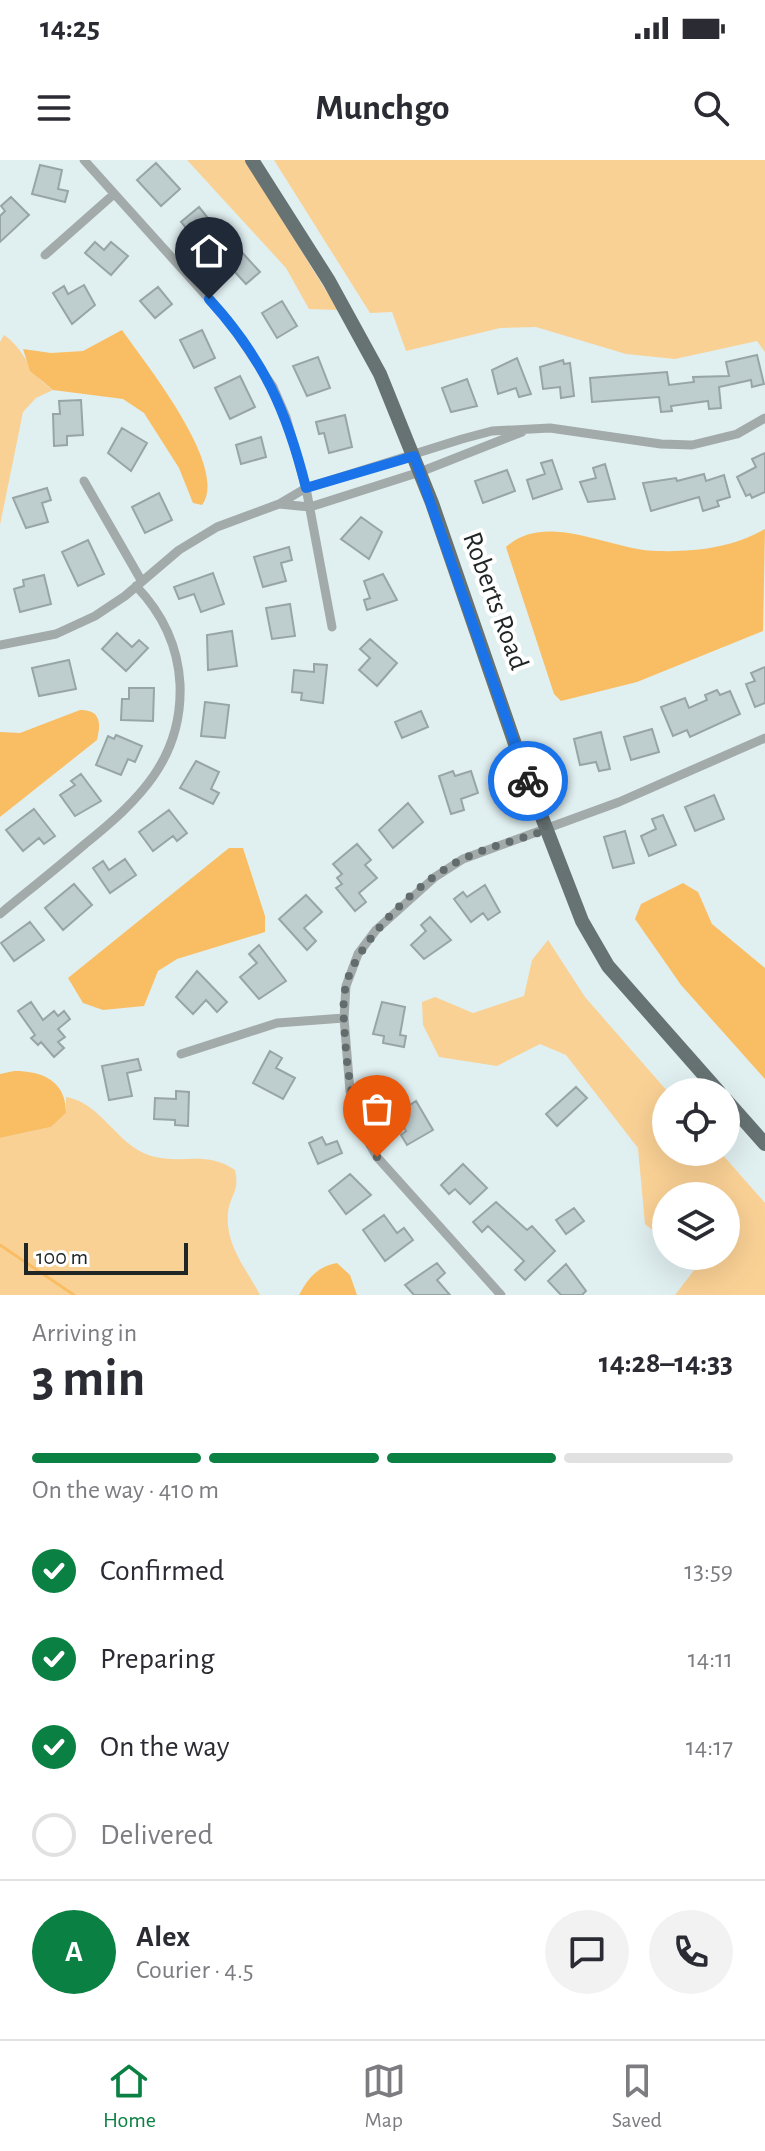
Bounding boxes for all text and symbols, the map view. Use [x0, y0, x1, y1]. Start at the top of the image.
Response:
text: 14:25 [40, 13, 100, 43]
icon: menu [32, 86, 76, 130]
icon: search [689, 86, 733, 130]
text: Munchgo [315, 90, 450, 126]
pin [175, 217, 243, 299]
icon: home [187, 229, 231, 273]
street label: Roberts Road [457, 528, 533, 674]
courier [488, 741, 568, 821]
icon: bike [506, 759, 550, 803]
pin [343, 1075, 411, 1157]
map controls [652, 1078, 740, 1270]
button: locate [652, 1078, 740, 1166]
icon: bag [355, 1087, 399, 1131]
button: layers [652, 1182, 740, 1270]
scale bar [24, 1239, 188, 1275]
text: 100 m [36, 1246, 88, 1268]
text: Arriving in [32, 1320, 137, 1346]
text: 14:28–14:33 [599, 1348, 733, 1378]
text: 3 min [32, 1353, 145, 1405]
text: On the way · 410 m [32, 1477, 219, 1503]
icon: check [32, 1549, 76, 1593]
text: Confirmed [100, 1556, 224, 1586]
text: 13:59 [684, 1558, 733, 1584]
icon: check [32, 1637, 76, 1681]
text: Preparing [100, 1644, 215, 1674]
text: 14:11 [688, 1646, 733, 1672]
icon: check [32, 1725, 76, 1769]
text: On the way [100, 1732, 229, 1762]
text: 14:17 [686, 1734, 733, 1760]
text: Delivered [100, 1820, 213, 1850]
button: chat [545, 1910, 629, 1994]
button: phone [649, 1910, 733, 1994]
text: Alex [136, 1922, 190, 1952]
text: A [65, 1937, 83, 1967]
text: Courier · 4.5 [136, 1957, 254, 1983]
tab: Home [103, 2059, 156, 2133]
tab: Map [362, 2059, 406, 2133]
tab: Saved [612, 2059, 662, 2133]

